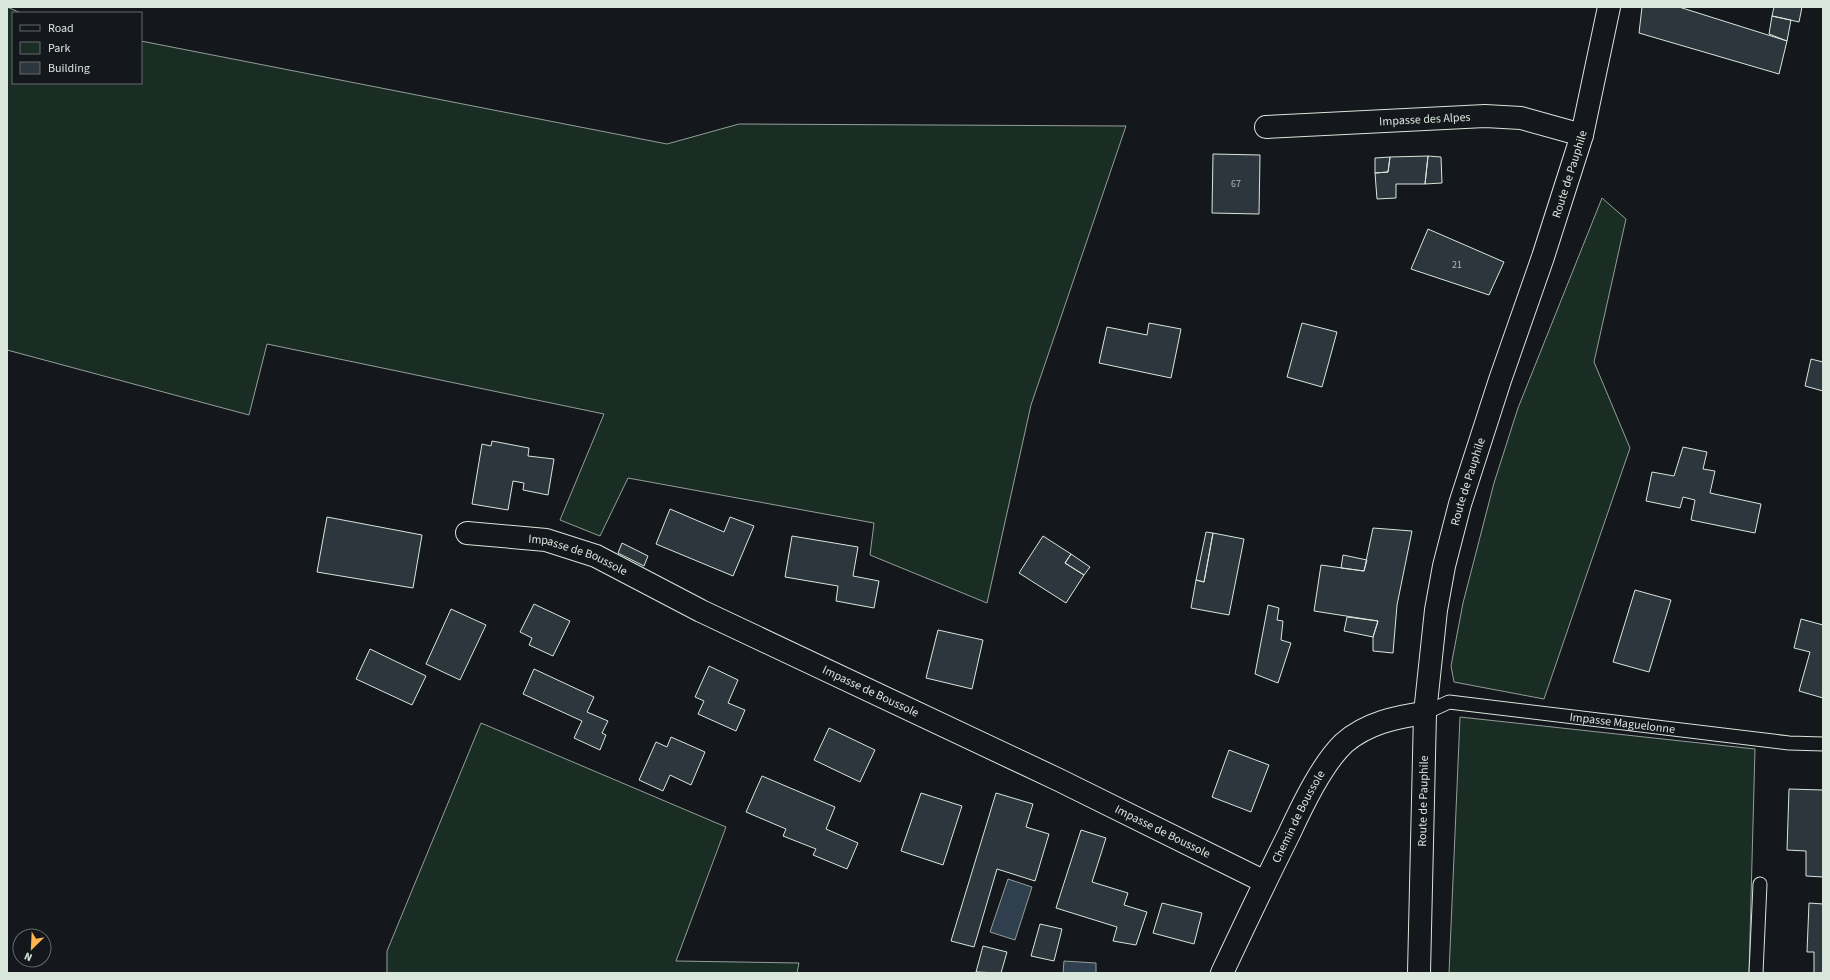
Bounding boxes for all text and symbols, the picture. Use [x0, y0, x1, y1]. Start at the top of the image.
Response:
legend [12, 12, 142, 84]
text: Road [48, 20, 74, 37]
text: Park [48, 40, 70, 57]
text: Building [48, 60, 90, 77]
street label: Impasse des Alpes [1379, 108, 1471, 130]
street label: Route de Pauphile [1548, 129, 1591, 220]
house number: 67 [1231, 177, 1241, 191]
house number: 21 [1452, 258, 1462, 272]
street label: Route de Pauphile [1446, 436, 1489, 527]
street label: Impasse de Boussole [528, 530, 631, 580]
street label: Impasse de Boussole [820, 661, 922, 721]
street label: Impasse Maguelonne [1569, 708, 1676, 738]
street label: Route de Pauphile [1413, 755, 1433, 847]
street label: Chemin de Boussole [1267, 767, 1329, 866]
street label: Impasse de Boussole [1112, 800, 1214, 862]
north arrow [12, 928, 52, 968]
text: N [22, 948, 35, 965]

